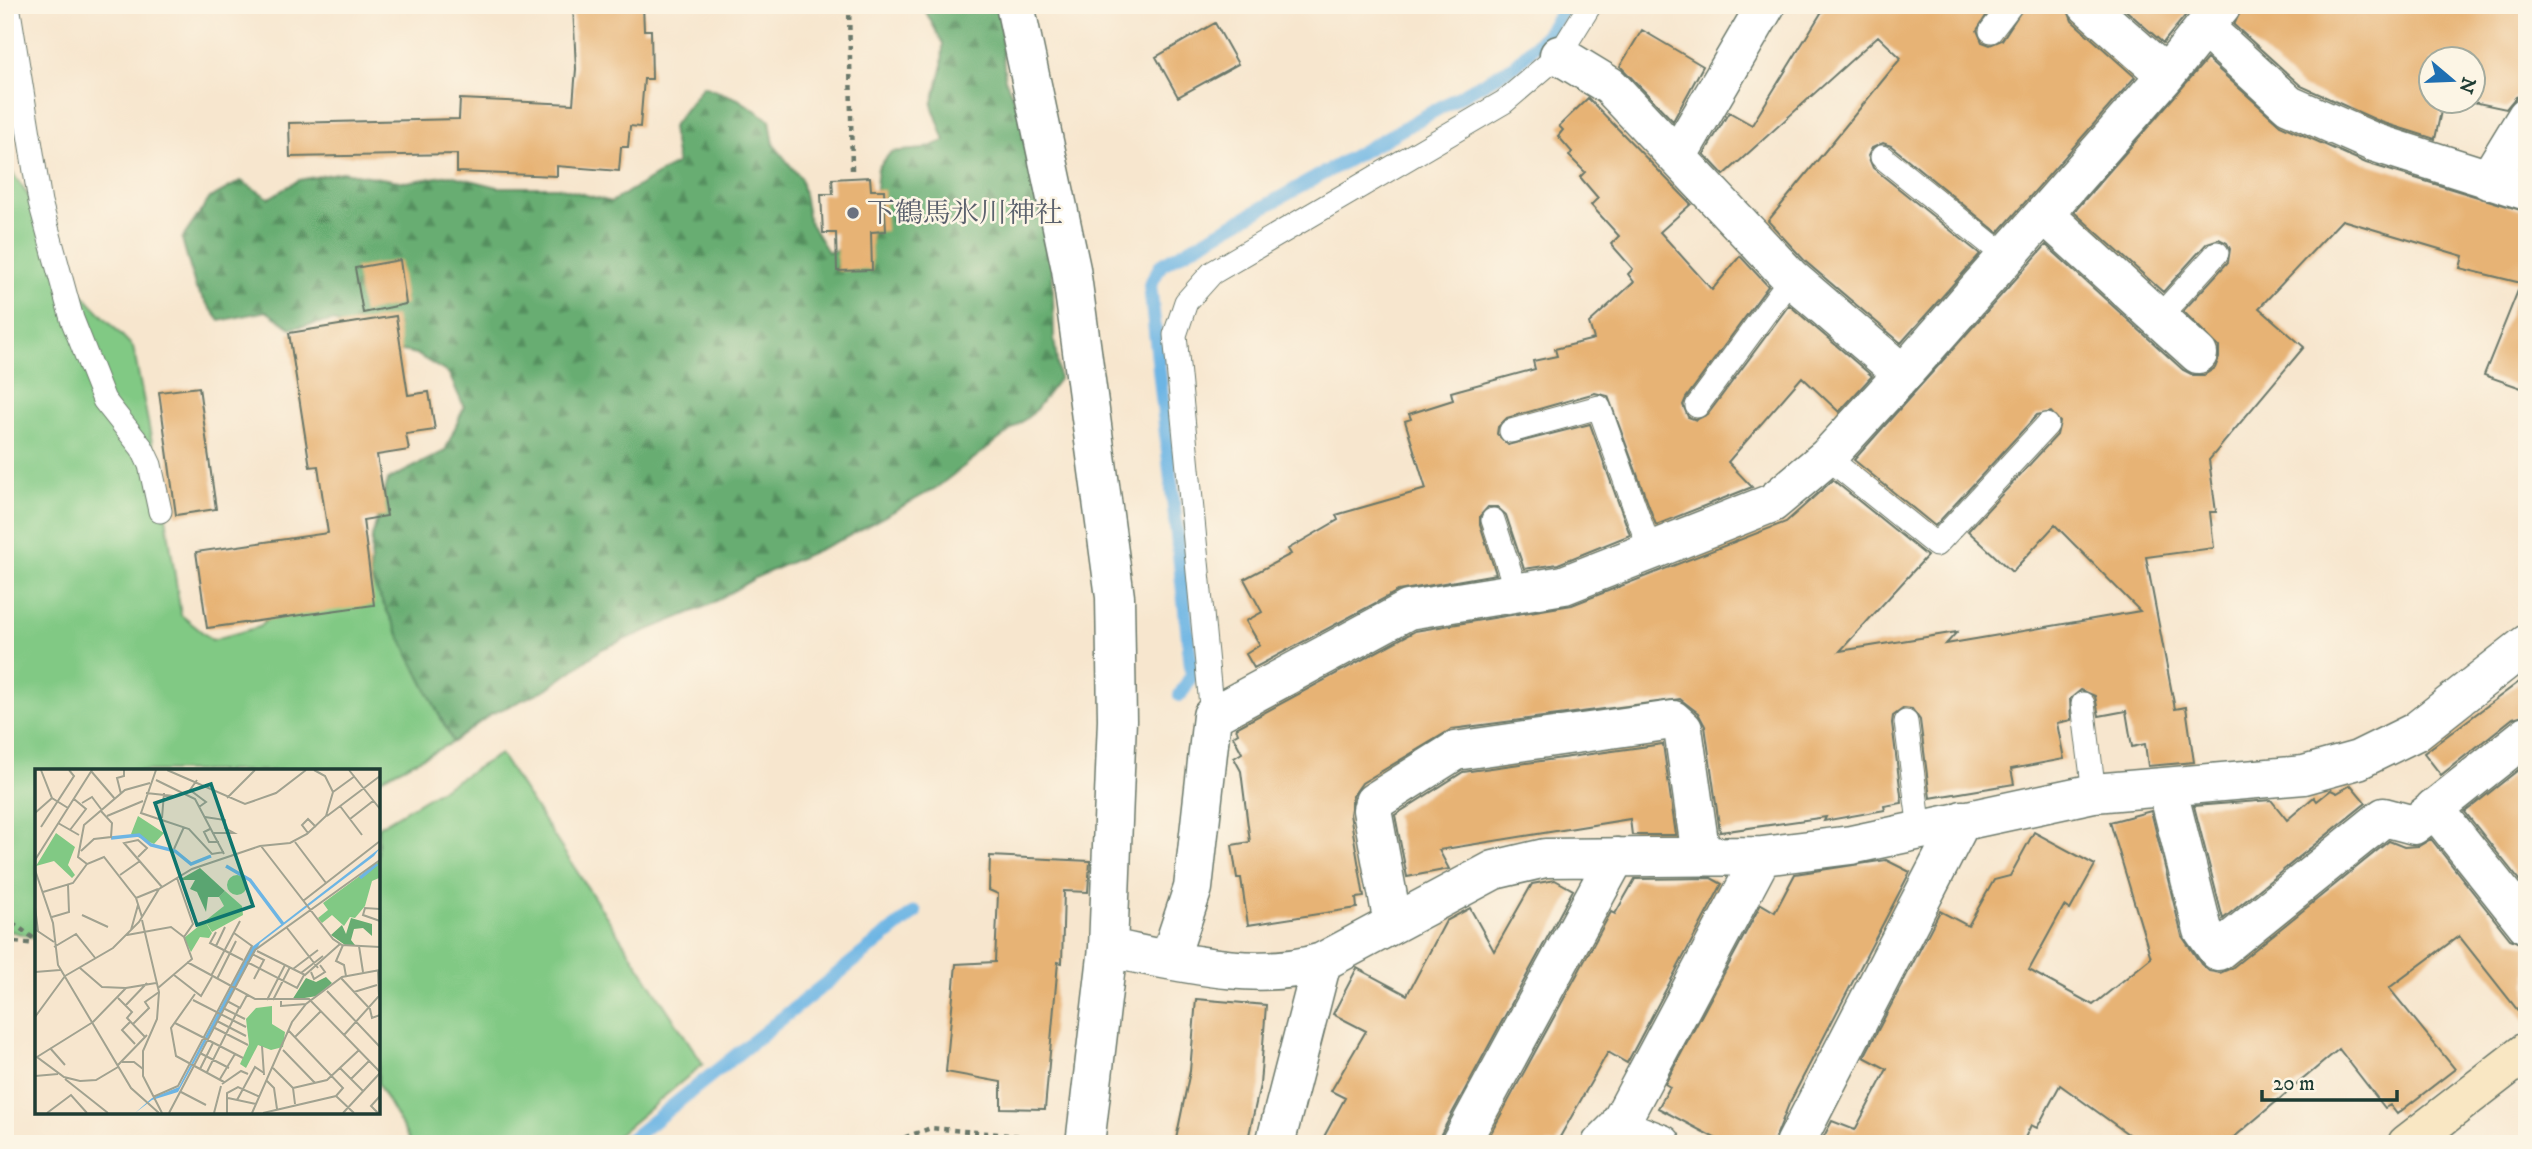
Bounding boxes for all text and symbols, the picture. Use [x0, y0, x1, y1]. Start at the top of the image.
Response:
north arrow [2416, 46, 2486, 116]
text: N [2453, 74, 2480, 97]
place label: 下鶴馬氷川神社 [867, 196, 1063, 231]
marker: 下鶴馬氷川神社 [845, 205, 861, 221]
inset map [35, 769, 380, 1114]
scale bar [2262, 1058, 2397, 1102]
text: 20 m [2273, 1071, 2315, 1097]

